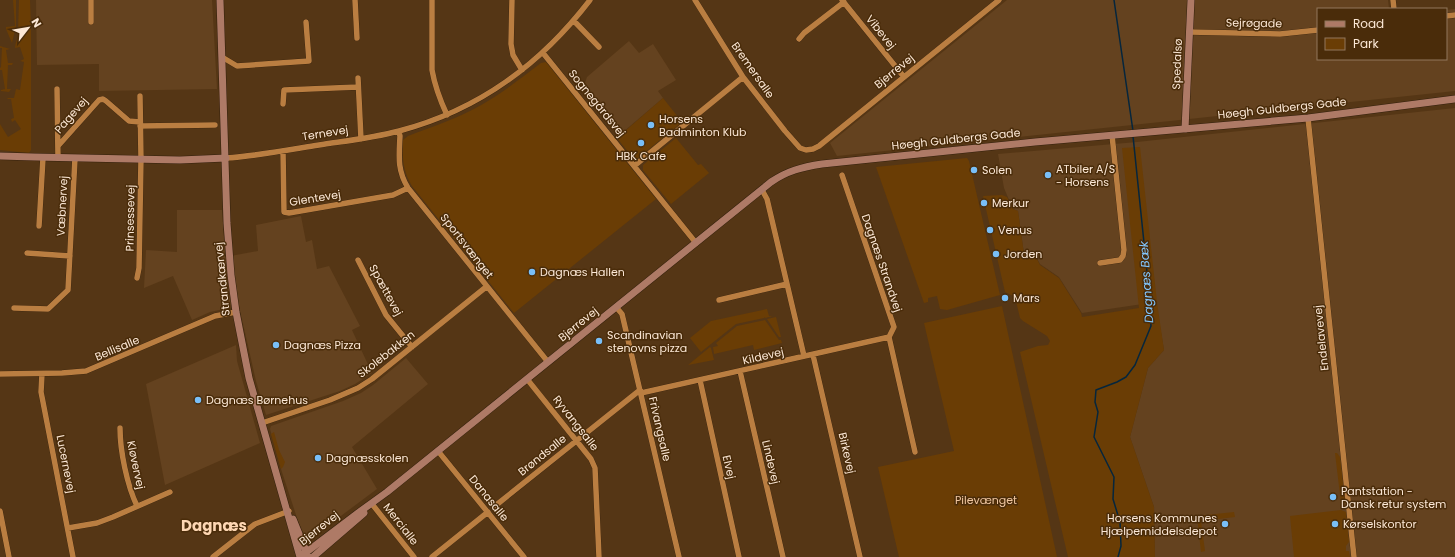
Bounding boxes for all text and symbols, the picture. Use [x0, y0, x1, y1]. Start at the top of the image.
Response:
north arrow [8, 8, 48, 48]
legend [1317, 8, 1447, 60]
street label: Vibevej [862, 11, 900, 53]
text: N [28, 15, 46, 31]
street label: Sejrøgade [1226, 15, 1282, 31]
text: Road [1353, 15, 1384, 32]
text: Park [1353, 35, 1380, 52]
street label: Spedalsø [1168, 38, 1186, 90]
street label: Bremersalle [728, 39, 778, 101]
street label: Bjerrevej [871, 50, 918, 92]
street label: Sognegårdsvej [565, 66, 629, 140]
street label: Pagevej [51, 93, 92, 137]
street label: Høegh Guldbergs Gade [1217, 93, 1347, 123]
place label: Horsens Badminton Klub [659, 111, 746, 140]
marker: Horsens Badminton Klub [646, 120, 656, 130]
street label: Ternevej [301, 121, 349, 145]
street label: Høegh Guldbergs Gade [891, 124, 1021, 154]
marker: HBK Cafe [636, 138, 646, 148]
place label: HBK Cafe [616, 148, 666, 164]
place label: ATbiler A/S - Horsens [1056, 161, 1115, 190]
place label: Solen [982, 162, 1012, 178]
marker: Solen [969, 165, 979, 175]
marker: ATbiler A/S - Horsens [1043, 170, 1053, 180]
street label: Væbnervej [52, 175, 72, 237]
street label: Prinsessevej [121, 184, 139, 252]
street label: Glentevej [288, 186, 342, 210]
place label: Merkur [992, 195, 1029, 211]
marker: Merkur [979, 198, 989, 208]
street label: Sportsvænget [437, 210, 497, 282]
street label: Dagnæs Strandvej [858, 212, 906, 314]
place label: Venus [998, 222, 1032, 238]
marker: Venus [985, 225, 995, 235]
water label: Dagnæs Bæk [1135, 240, 1157, 324]
street label: Strandkærvej [210, 241, 234, 317]
place label: Jorden [1004, 246, 1042, 262]
marker: Jorden [991, 249, 1001, 259]
street label: Spættevej [365, 261, 407, 319]
place label: Dagnæs Hallen [540, 264, 625, 280]
marker: Dagnæs Hallen [527, 267, 537, 277]
place label: Mars [1013, 290, 1040, 306]
marker: Mars [1000, 293, 1010, 303]
street label: Bjerrevej [555, 303, 602, 345]
street label: Endelavevej [1310, 304, 1332, 372]
street label: Skolebakken [354, 327, 418, 381]
place label: Scandinavian stenovns pizza [607, 327, 687, 356]
street label: Bellisalle [92, 331, 142, 365]
marker: Scandinavian stenovns pizza [594, 336, 604, 346]
place label: Dagnæs Pizza [284, 337, 361, 353]
marker: Dagnæs Pizza [271, 340, 281, 350]
street label: Kildevej [741, 343, 786, 369]
place label: Dagnæs Børnehus [206, 392, 308, 408]
street label: Ryvangsalle [549, 392, 603, 454]
marker: Dagnæs Børnehus [193, 395, 203, 405]
street label: Frivangsalle [645, 395, 675, 463]
street label: Brøndsalle [515, 430, 570, 479]
street label: Birkevej [835, 431, 860, 475]
street label: Lucernevej [53, 434, 80, 495]
street label: Kløvervej [123, 439, 149, 491]
street label: Lindevej [758, 439, 784, 486]
place label: Dagnæsskolen [326, 450, 409, 466]
marker: Dagnæsskolen [313, 453, 323, 463]
street label: Elvej [718, 453, 740, 481]
street label: Danasalle [465, 472, 513, 525]
place label: Pantstation - Dansk retur system [1341, 483, 1446, 512]
park label: Pilevænget [955, 492, 1017, 508]
marker: Pantstation - Dansk retur system [1328, 492, 1338, 502]
street label: Mercialle [379, 500, 423, 549]
street label: Bjerrevej [296, 507, 343, 549]
place label: Horsens Kommunes Hjælpemiddelsdepot [1101, 510, 1217, 539]
district label: Dagnæs [181, 515, 247, 536]
place label: Kørselskontor [1343, 516, 1417, 532]
marker: Horsens Kommunes Hjælpemiddelsdepot [1220, 519, 1230, 529]
marker: Kørselskontor [1330, 519, 1340, 529]

